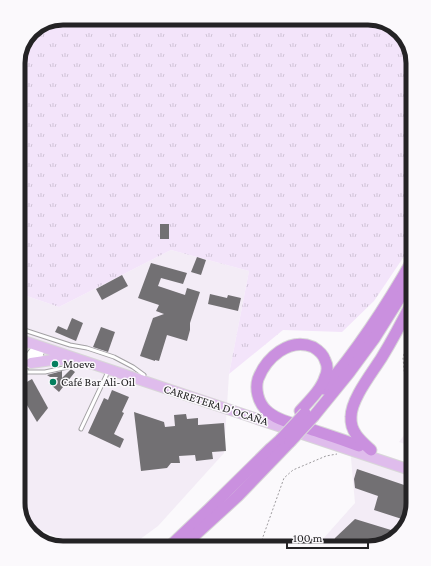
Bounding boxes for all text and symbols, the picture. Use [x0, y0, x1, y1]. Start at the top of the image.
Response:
place label: Moeve [63, 357, 95, 371]
marker: Moeve [50, 359, 60, 369]
place label: Café Bar Ali-Oil [61, 375, 135, 389]
marker: Café Bar Ali-Oil [48, 377, 58, 387]
street label: CARRETERA D'OCAÑA [162, 381, 270, 429]
scale bar [287, 524, 368, 550]
text: 100 m [293, 531, 323, 545]

